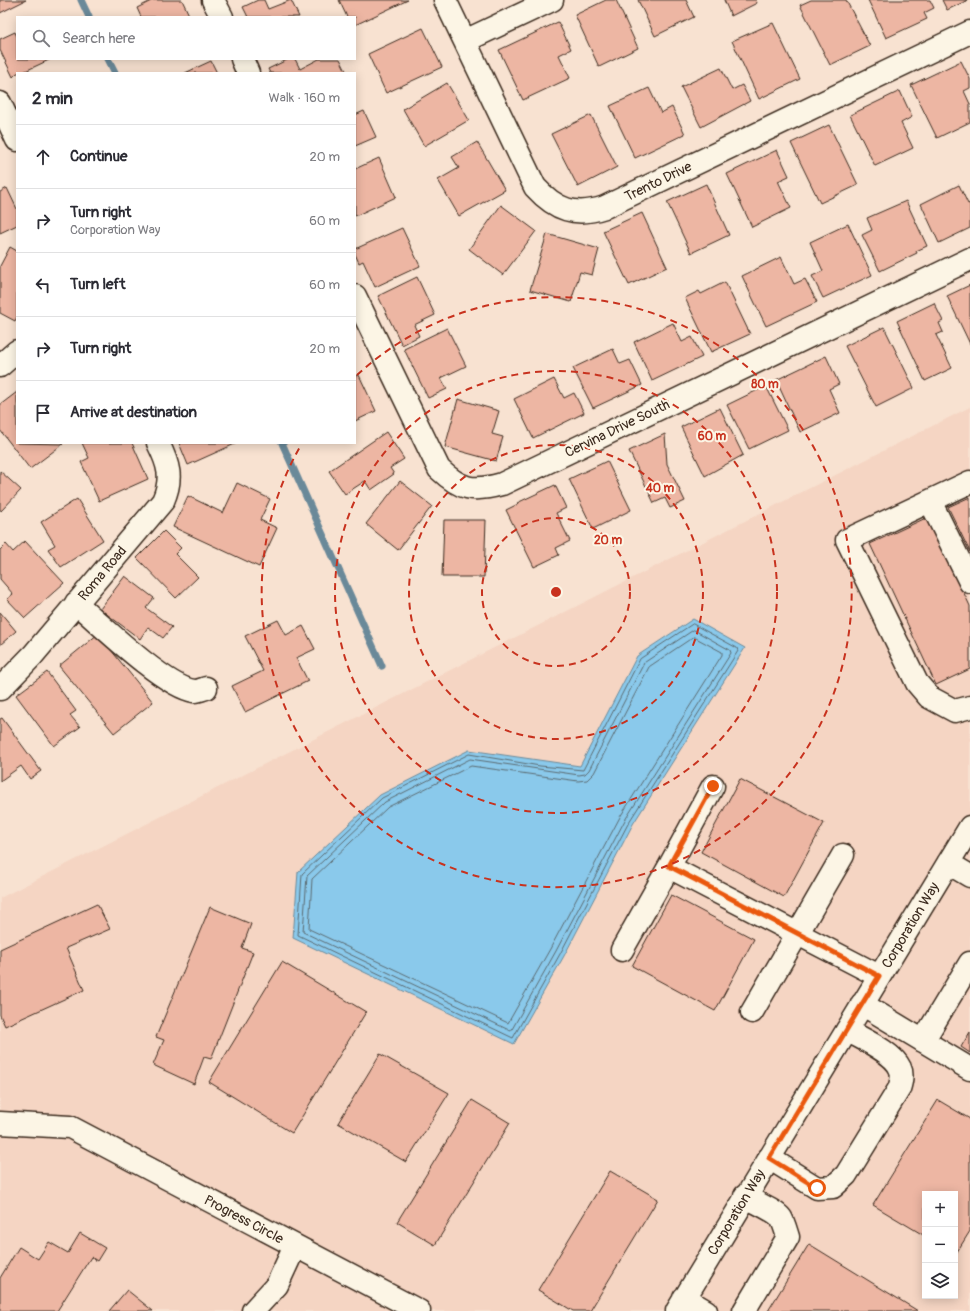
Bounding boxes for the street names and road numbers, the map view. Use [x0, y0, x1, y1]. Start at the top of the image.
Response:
street label: Trento Drive [622, 158, 695, 205]
street label: Cervina Drive South [562, 396, 672, 461]
street label: Roma Road [75, 542, 130, 604]
street label: Corporation Way [878, 879, 943, 971]
street label: Corporation Way [704, 1166, 769, 1258]
street label: Progress Circle [201, 1191, 286, 1248]

